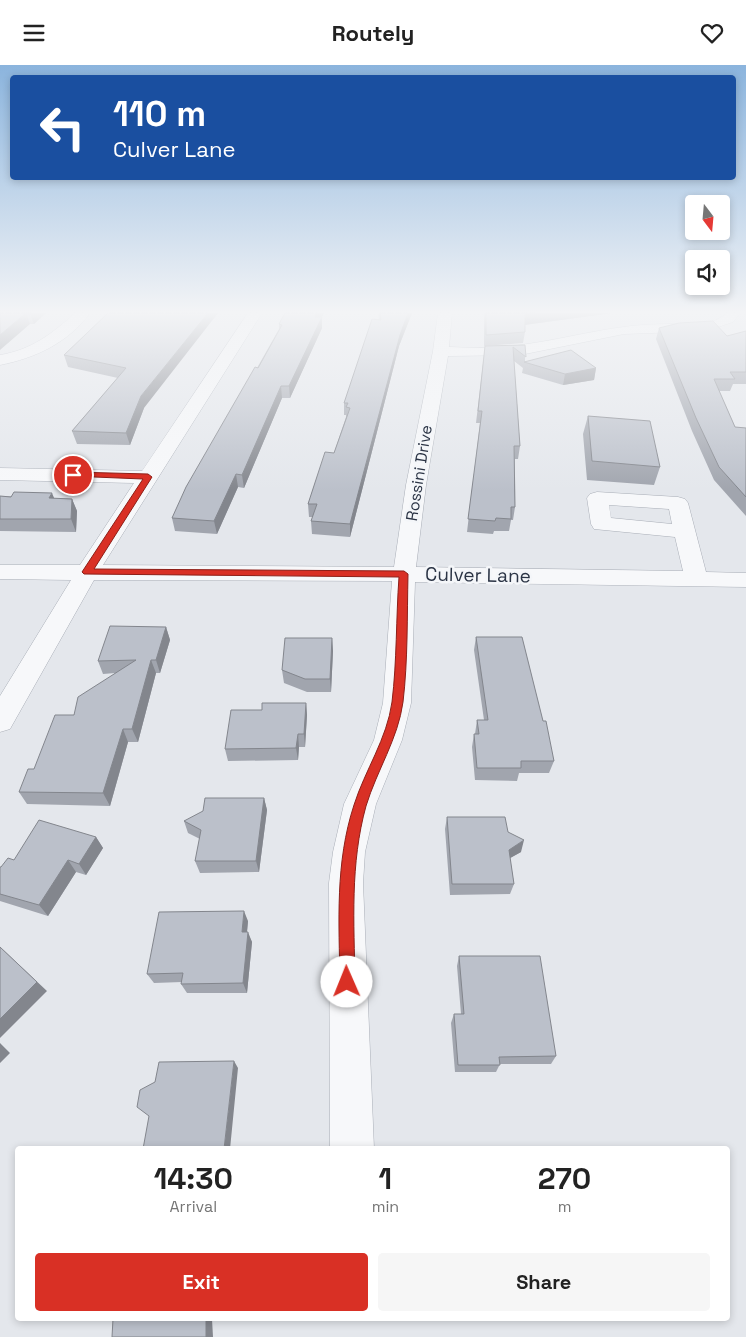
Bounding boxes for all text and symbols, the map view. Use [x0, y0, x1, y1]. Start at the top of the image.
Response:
icon: menu [20, 19, 48, 47]
text: Routely [332, 19, 414, 47]
icon: heart [698, 19, 726, 47]
text: 110 m [113, 92, 206, 136]
icon: left [30, 95, 95, 160]
text: Culver Lane [113, 135, 236, 163]
north arrow [685, 195, 730, 240]
map controls [685, 195, 730, 295]
button: sound [685, 250, 730, 295]
street label: Rossini Drive [401, 423, 437, 523]
pin [52, 454, 94, 496]
icon: arrive [59, 461, 87, 489]
street label: Culver Lane [425, 562, 531, 588]
position arrow [320, 955, 372, 1007]
text: 14:30 [154, 1159, 233, 1198]
text: 1 [379, 1159, 392, 1198]
text: 270 [538, 1159, 591, 1198]
text: Arrival [170, 1196, 217, 1217]
text: min [372, 1196, 399, 1217]
text: m [558, 1196, 571, 1217]
button: Exit [35, 1253, 368, 1311]
button: Share [378, 1253, 710, 1311]

